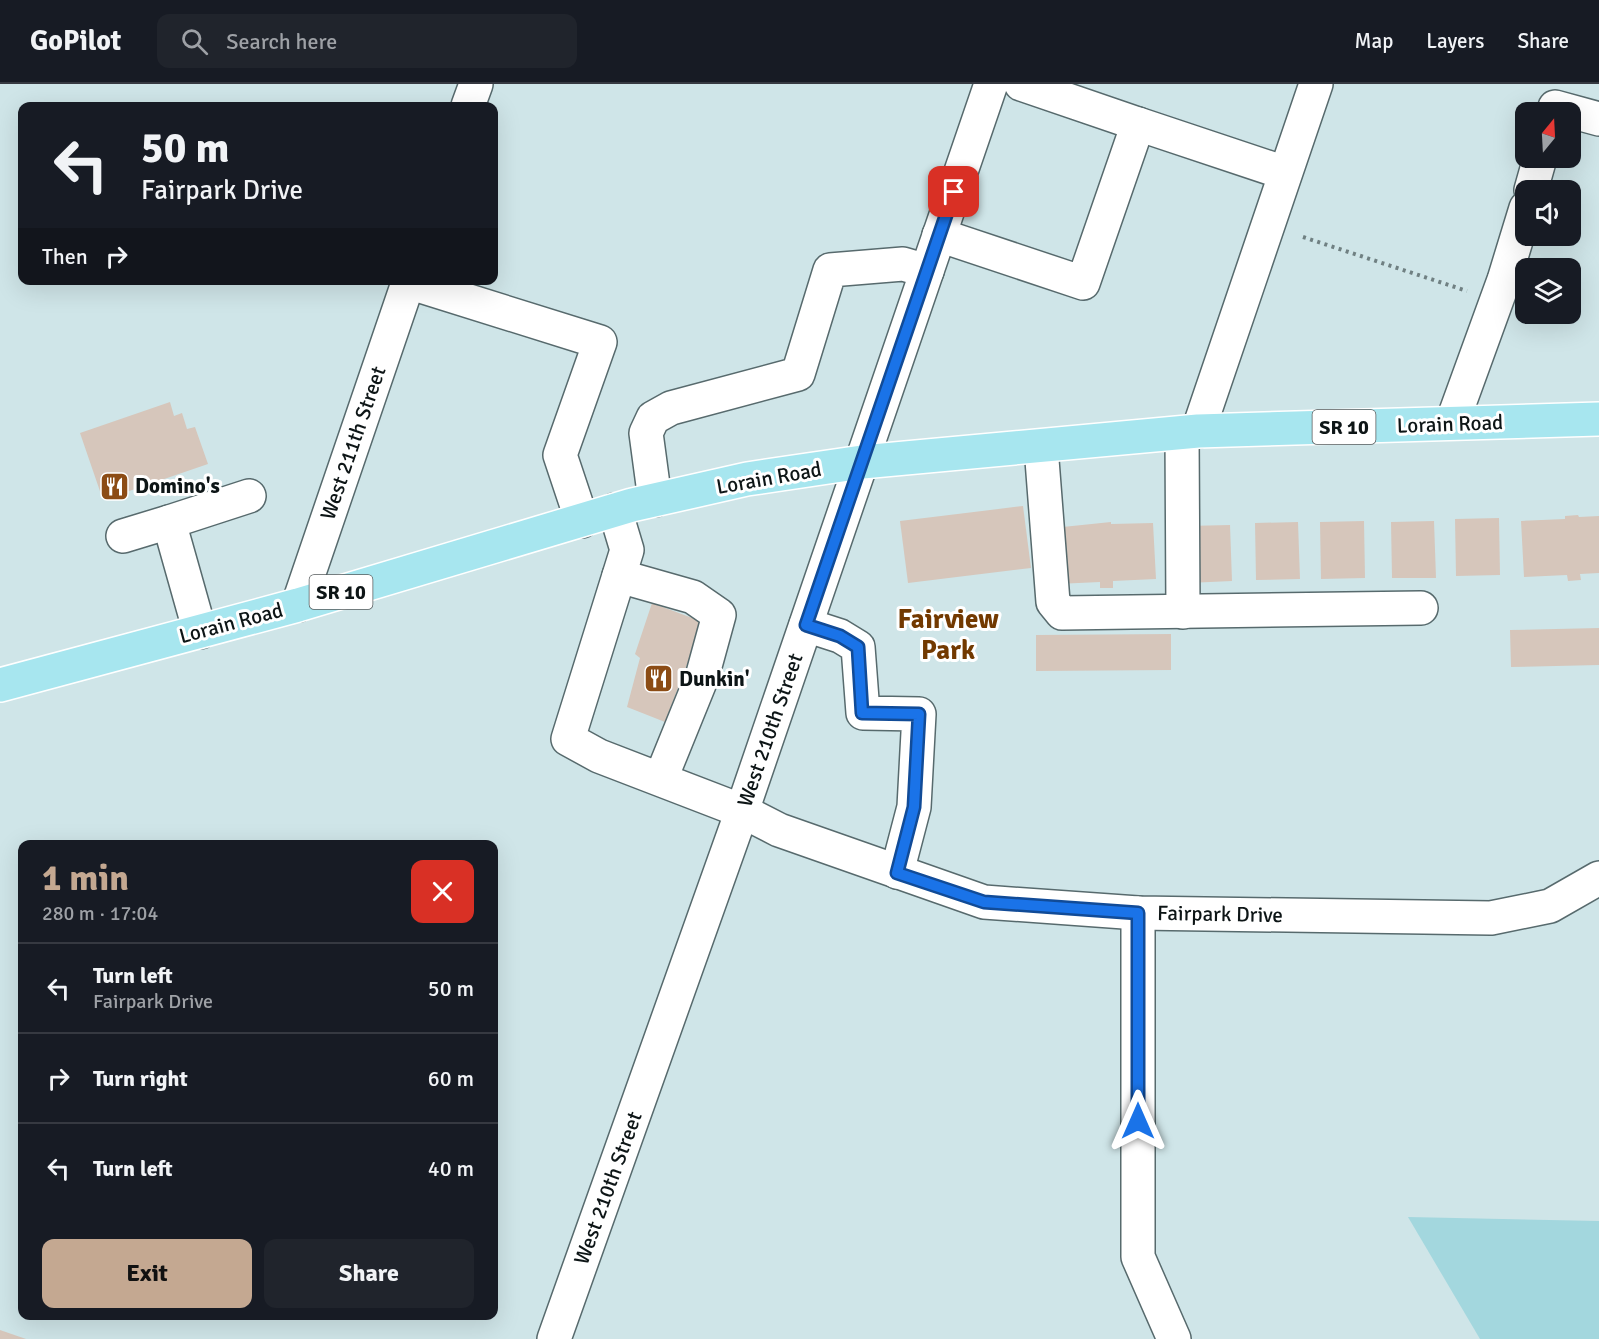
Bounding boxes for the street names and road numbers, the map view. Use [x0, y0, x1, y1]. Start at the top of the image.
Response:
street label: West 211th Street [315, 363, 391, 523]
street label: Lorain Road [1396, 409, 1504, 439]
road number: SR 10 [1312, 410, 1376, 444]
street label: Lorain Road [714, 456, 824, 500]
road number: SR 10 [310, 575, 372, 609]
street label: Lorain Road [176, 597, 286, 649]
street label: West 210th Street [732, 650, 808, 810]
street label: Fairpark Drive [1157, 900, 1283, 928]
street label: West 210th Street [568, 1108, 648, 1268]

